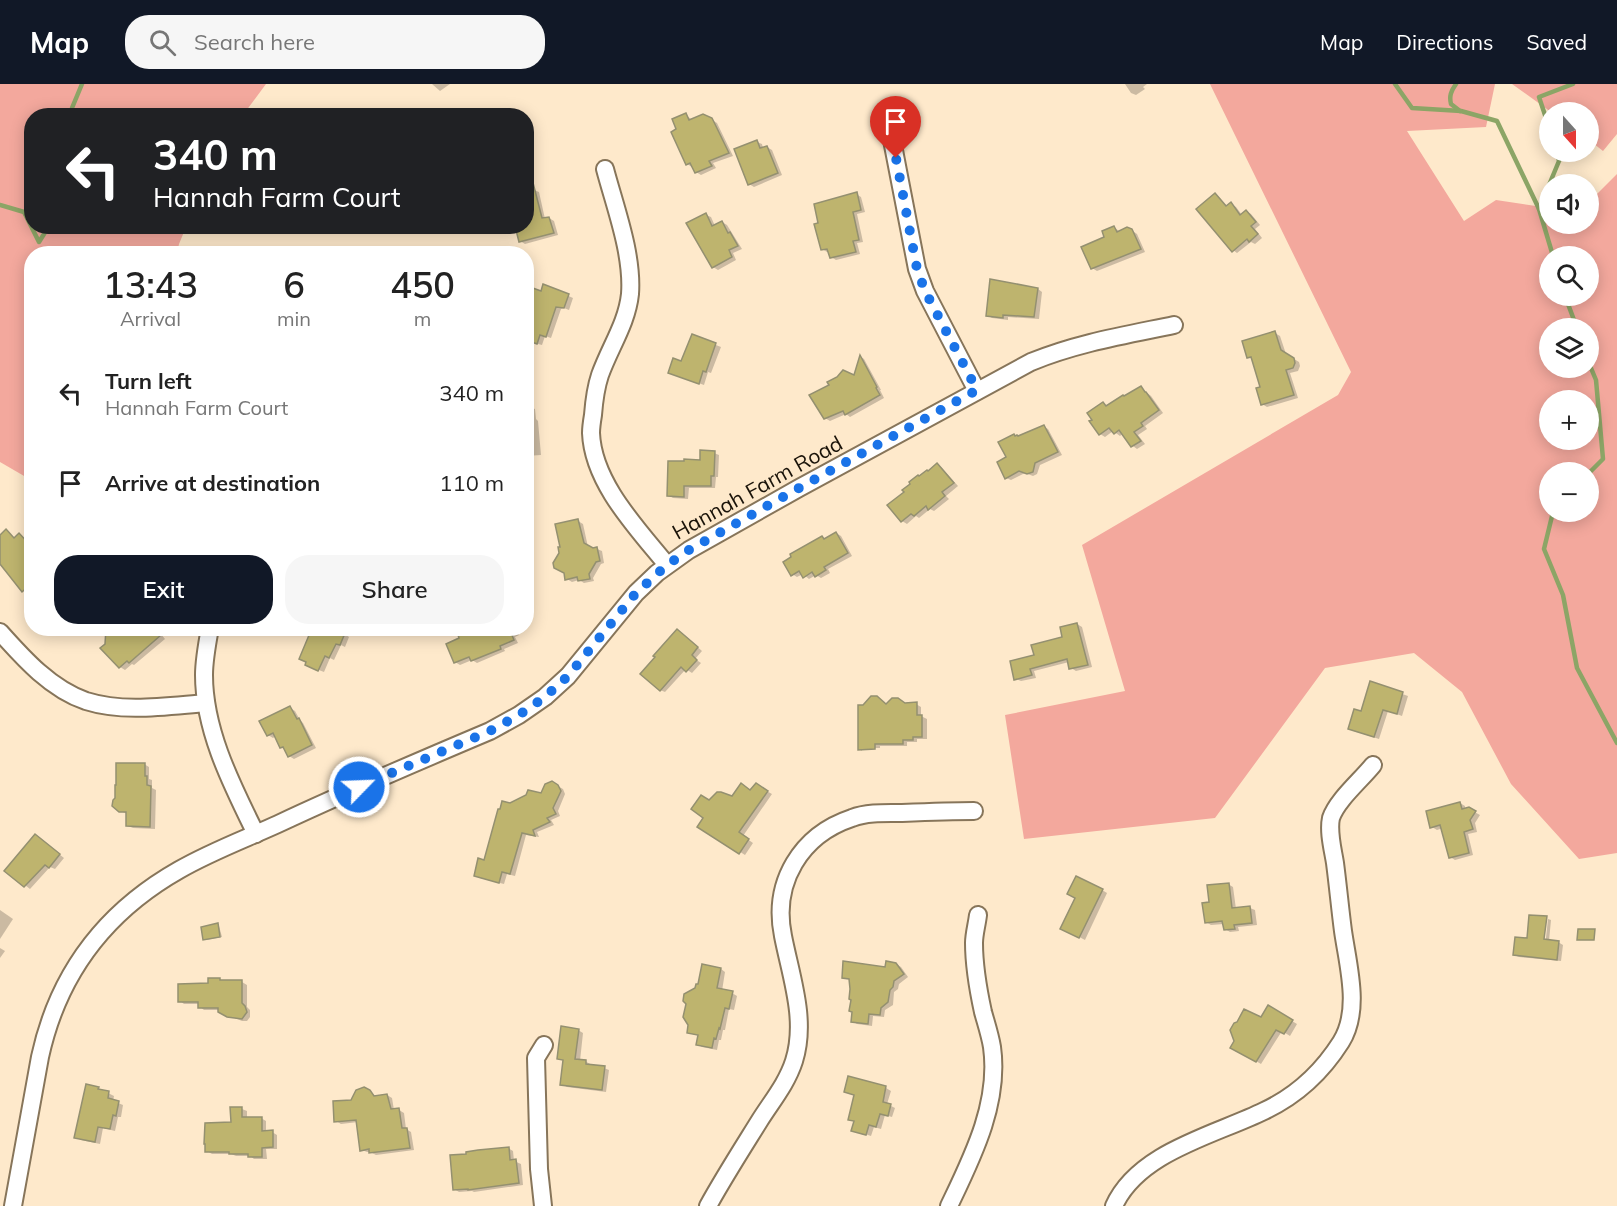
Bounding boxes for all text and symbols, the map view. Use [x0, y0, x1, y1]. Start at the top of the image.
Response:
search box [125, 15, 545, 69]
text: Map [30, 25, 89, 60]
icon: search [146, 26, 179, 59]
text: Search here [194, 28, 315, 56]
text: Map [1320, 29, 1363, 55]
text: Directions [1396, 29, 1493, 55]
text: Saved [1526, 29, 1587, 55]
pin [870, 96, 921, 158]
north arrow [1539, 102, 1599, 162]
map controls [1539, 102, 1599, 522]
icon: arrive [879, 105, 912, 138]
text: 340 m [153, 128, 278, 181]
icon: left [54, 132, 132, 210]
button: sound [1539, 174, 1599, 234]
text: Hannah Farm Court [153, 180, 400, 214]
button: search [1539, 246, 1599, 306]
text: 13:43 [103, 262, 198, 307]
text: 6 [283, 262, 305, 307]
text: 450 [390, 262, 455, 307]
text: Arrival [120, 306, 181, 331]
text: min [277, 306, 311, 331]
text: m [414, 306, 431, 331]
button: layers [1539, 318, 1599, 378]
text: Turn left [105, 367, 192, 395]
icon: left [54, 377, 87, 410]
text: 340 m [439, 379, 504, 407]
button: + [1539, 390, 1599, 450]
text: Hannah Farm Court [105, 395, 288, 420]
street label: Hannah Farm Road [667, 429, 847, 545]
button: − [1539, 462, 1599, 522]
icon: arrive [54, 467, 87, 500]
text: Arrive at destination [105, 469, 320, 497]
text: 110 m [439, 469, 504, 497]
button: Exit [54, 555, 273, 624]
button: Share [285, 555, 504, 624]
position arrow [327, 755, 391, 819]

